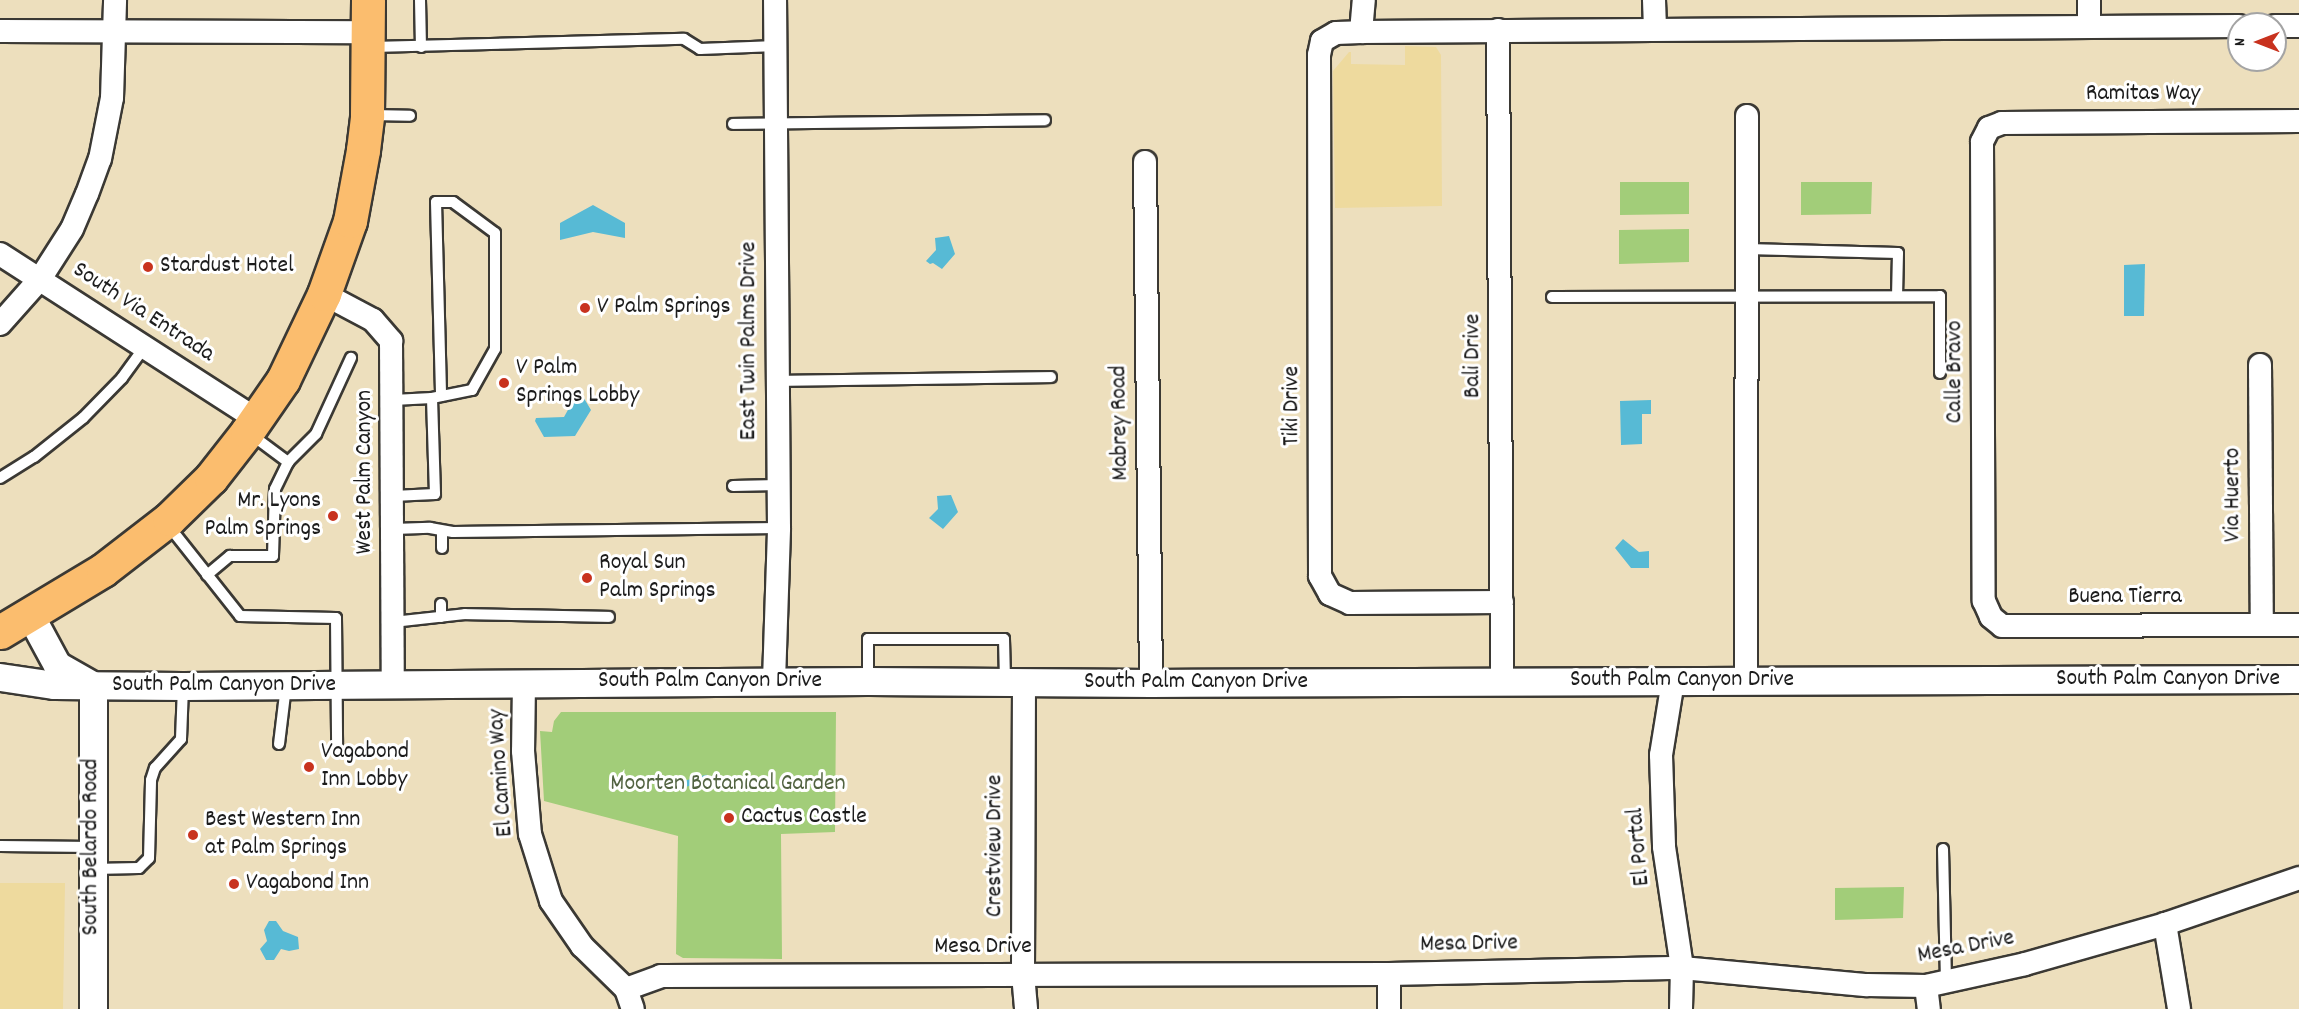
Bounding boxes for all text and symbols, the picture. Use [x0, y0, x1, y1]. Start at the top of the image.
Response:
north arrow [2227, 12, 2287, 72]
text: N [2229, 38, 2252, 46]
street label: Ramitas Way [2086, 81, 2200, 109]
street label: East Twin Palms Drive [736, 242, 764, 440]
place label: Stardust Hotel [160, 253, 294, 281]
street label: South Via Entrada [67, 256, 219, 370]
marker: Stardust Hotel [141, 260, 155, 274]
place label: V Palm Springs [597, 294, 731, 322]
marker: V Palm Springs [578, 301, 592, 315]
street label: Bali Drive [1460, 314, 1488, 398]
street label: Calle Bravo [1942, 321, 1970, 423]
place label: V Palm Springs Lobby [516, 355, 639, 411]
street label: Mabrey Road [1106, 365, 1136, 481]
street label: Tiki Drive [1279, 366, 1307, 446]
marker: V Palm Springs Lobby [497, 376, 511, 390]
street label: West Palm Canyon [352, 390, 380, 554]
street label: Via Huerto [2220, 448, 2248, 542]
place label: Mr. Lyons Palm Springs [205, 488, 321, 544]
marker: Mr. Lyons Palm Springs [326, 509, 340, 523]
place label: Royal Sun Palm Springs [599, 550, 715, 606]
marker: Royal Sun Palm Springs [580, 571, 594, 585]
street label: Buena Tierra [2068, 584, 2182, 612]
street label: South Palm Canyon Drive [2056, 666, 2280, 694]
street label: South Palm Canyon Drive [1570, 667, 1794, 695]
street label: South Palm Canyon Drive [598, 668, 822, 696]
street label: South Palm Canyon Drive [1084, 669, 1308, 697]
street label: South Palm Canyon Drive [112, 672, 336, 700]
street label: El Camino Way [483, 708, 521, 838]
place label: Vagabond Inn Lobby [321, 739, 409, 795]
street label: South Belardo Road [78, 758, 106, 936]
marker: Vagabond Inn Lobby [302, 760, 316, 774]
park label: Moorten Botanical Garden [610, 771, 846, 799]
street label: Crestview Drive [982, 775, 1010, 917]
place label: Cactus Castle [741, 804, 867, 832]
place label: Best Western Inn at Palm Springs [205, 807, 360, 863]
street label: El Portal [1622, 807, 1658, 887]
marker: Cactus Castle [722, 811, 736, 825]
marker: Best Western Inn at Palm Springs [186, 828, 200, 842]
place label: Vagabond Inn [246, 870, 369, 898]
marker: Vagabond Inn [227, 877, 241, 891]
street label: Mesa Drive [1915, 925, 2017, 971]
street label: Mesa Drive [1420, 930, 1518, 960]
street label: Mesa Drive [934, 934, 1032, 962]

